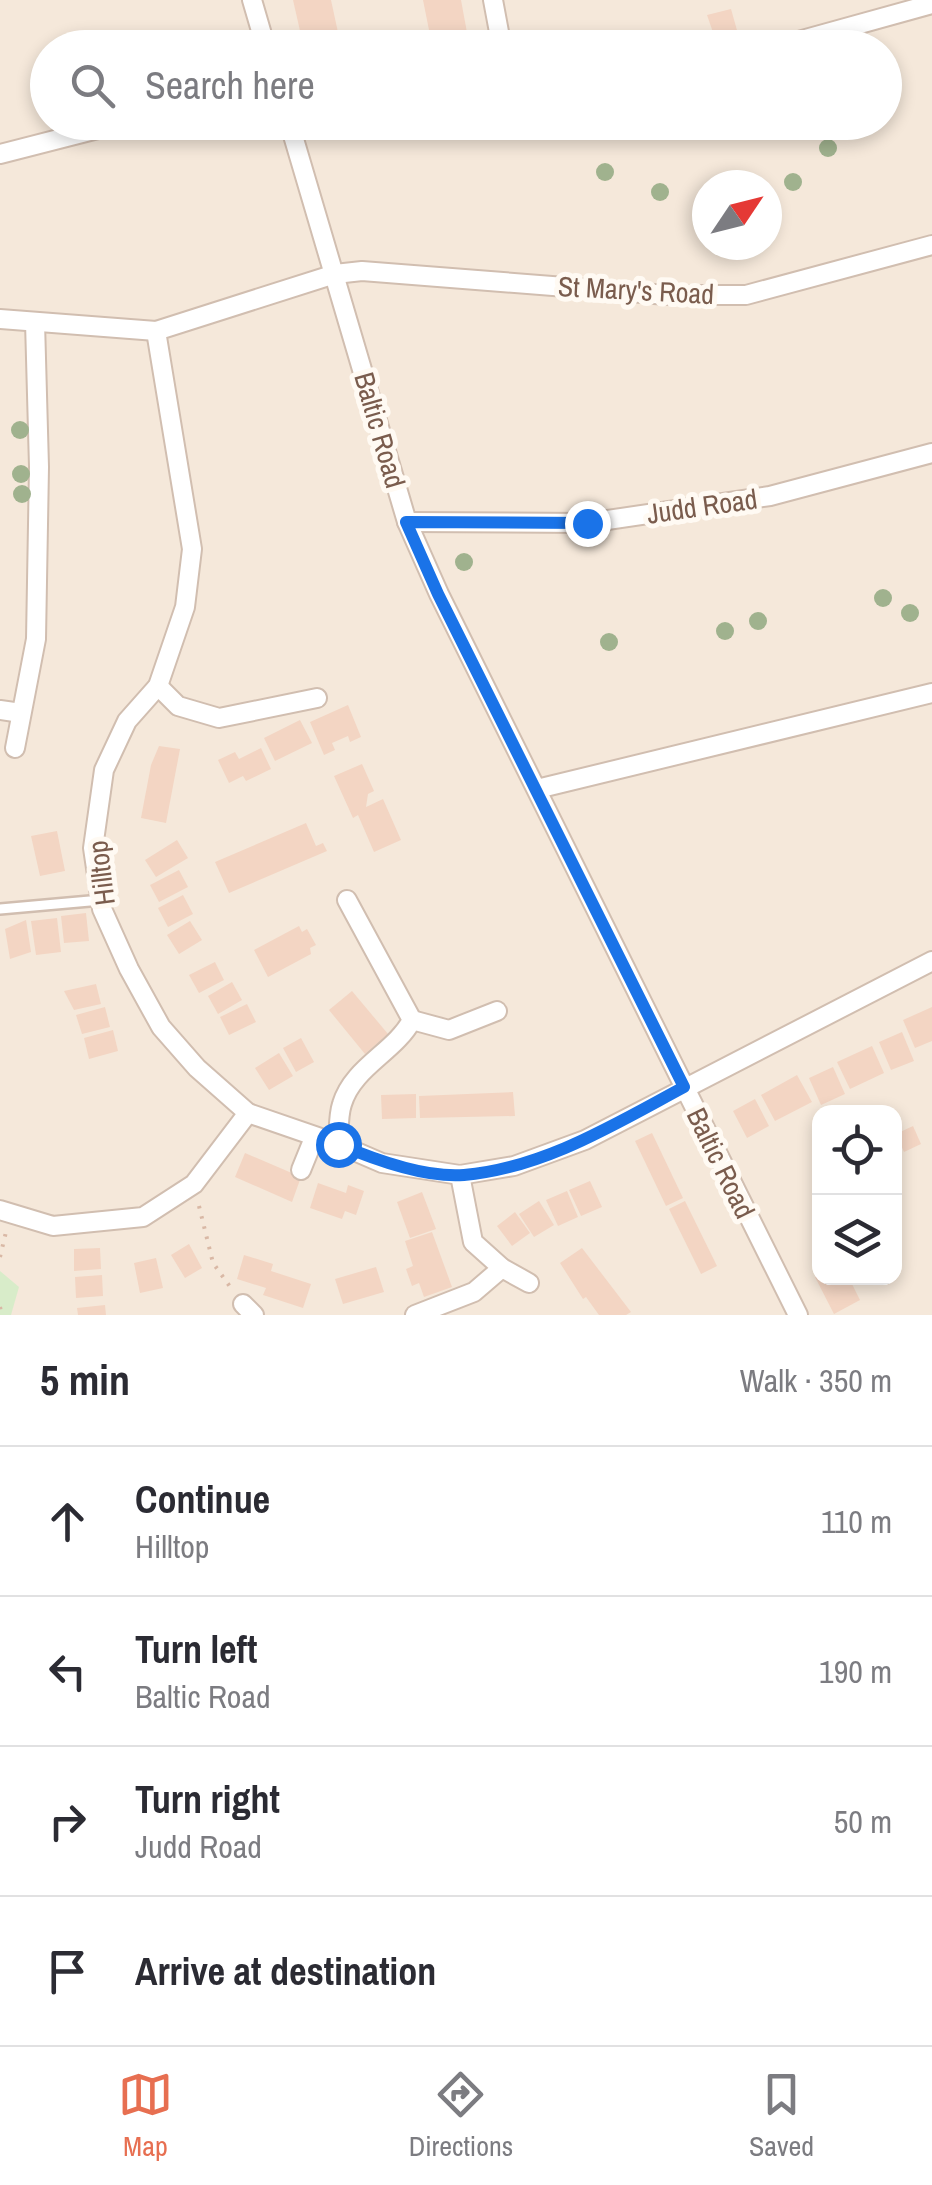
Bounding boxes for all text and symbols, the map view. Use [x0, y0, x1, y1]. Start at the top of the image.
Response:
search box [30, 30, 902, 140]
icon: search [65, 58, 120, 113]
text: Search here [145, 60, 315, 111]
north arrow [692, 170, 782, 260]
street label: St Mary's Road [557, 267, 715, 313]
street label: Baltic Road [345, 368, 415, 492]
street label: Judd Road [644, 479, 760, 533]
route end [565, 501, 611, 547]
street label: Hilltop [78, 838, 124, 908]
street label: Baltic Road [678, 1101, 764, 1225]
map controls [812, 1105, 902, 1285]
button: locate [812, 1105, 902, 1195]
route start [316, 1122, 362, 1168]
button: layers [812, 1195, 902, 1285]
text: 5 min [40, 1352, 130, 1408]
text: Walk · 350 m [740, 1359, 892, 1402]
text: Continue [135, 1474, 270, 1525]
icon: ahead [40, 1494, 95, 1549]
text: 110 m [821, 1500, 892, 1543]
text: Hilltop [135, 1525, 209, 1568]
text: Turn left [135, 1624, 257, 1675]
icon: left [40, 1644, 95, 1699]
text: 190 m [819, 1650, 892, 1693]
text: Baltic Road [135, 1675, 271, 1718]
text: Turn right [135, 1774, 280, 1825]
icon: right [40, 1794, 95, 1849]
text: 50 m [834, 1800, 892, 1843]
text: Judd Road [135, 1825, 262, 1868]
icon: arrive [40, 1944, 95, 1999]
text: Arrive at destination [135, 1946, 436, 1997]
tab: Map [118, 2067, 173, 2165]
tab: Directions [409, 2067, 513, 2165]
tab: Saved [749, 2067, 814, 2165]

